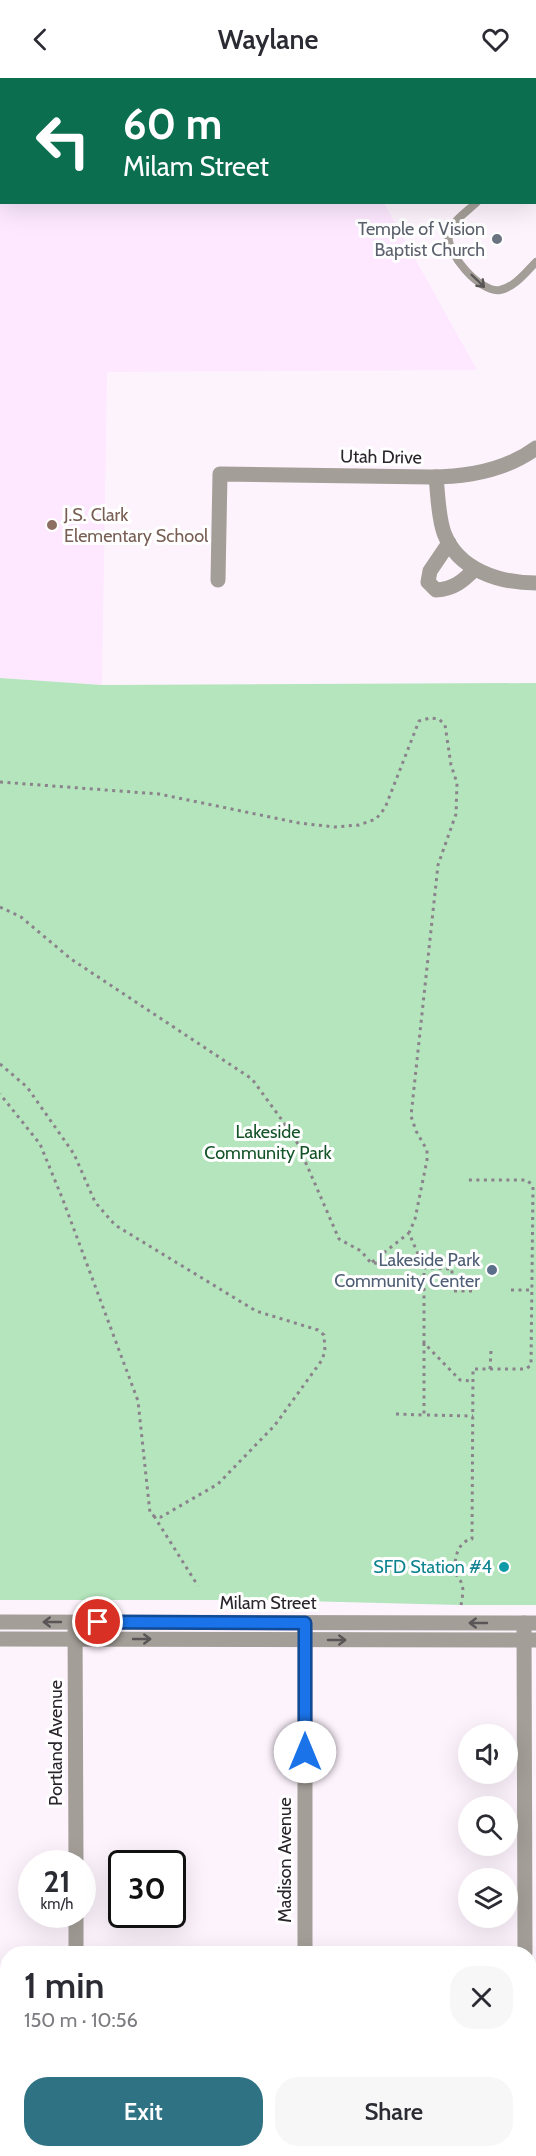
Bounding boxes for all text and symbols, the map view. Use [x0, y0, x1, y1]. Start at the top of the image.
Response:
icon: back [24, 23, 57, 56]
text: Waylane [218, 23, 318, 56]
icon: heart [479, 23, 512, 56]
text: 60 m [123, 98, 222, 150]
icon: left [24, 102, 102, 180]
text: Milam Street [123, 150, 269, 183]
place label: Temple of Vision Baptist Church [358, 218, 485, 261]
marker: Temple of Vision Baptist Church [490, 232, 504, 246]
one-way arrow [470, 274, 485, 288]
street label: Utah Drive [340, 445, 422, 469]
place label: J.S. Clark Elementary School [63, 504, 209, 547]
marker: J.S. Clark Elementary School [45, 518, 59, 532]
park label: Lakeside Community Park [204, 1121, 333, 1164]
place label: Lakeside Park Community Center [334, 1249, 481, 1292]
marker: Lakeside Park Community Center [485, 1263, 499, 1277]
place label: SFD Station #4 [373, 1556, 492, 1578]
marker: SFD Station #4 [497, 1560, 511, 1574]
street label: Milam Street [219, 1592, 317, 1614]
pin [72, 1596, 123, 1647]
icon: arrive [81, 1605, 114, 1638]
one-way arrow [42, 1616, 62, 1628]
one-way arrow [468, 1617, 488, 1629]
one-way arrow [132, 1633, 152, 1645]
one-way arrow [327, 1634, 347, 1646]
street label: Portland Avenue [45, 1680, 67, 1806]
position arrow [273, 1720, 337, 1784]
map controls [458, 1724, 518, 1928]
button: sound [458, 1724, 518, 1784]
button: search [458, 1796, 518, 1856]
street label: Madison Avenue [274, 1797, 296, 1923]
speed limit sign: 30 [108, 1850, 186, 1928]
text: 21 [44, 1863, 70, 1900]
button: layers [458, 1868, 518, 1928]
text: km/h [41, 1895, 73, 1913]
text: 1 min [24, 1963, 104, 2007]
button: close [450, 1966, 513, 2029]
text: 150 m · 10:56 [24, 2008, 138, 2032]
button: Exit [24, 2077, 263, 2146]
button: Share [275, 2077, 513, 2146]

